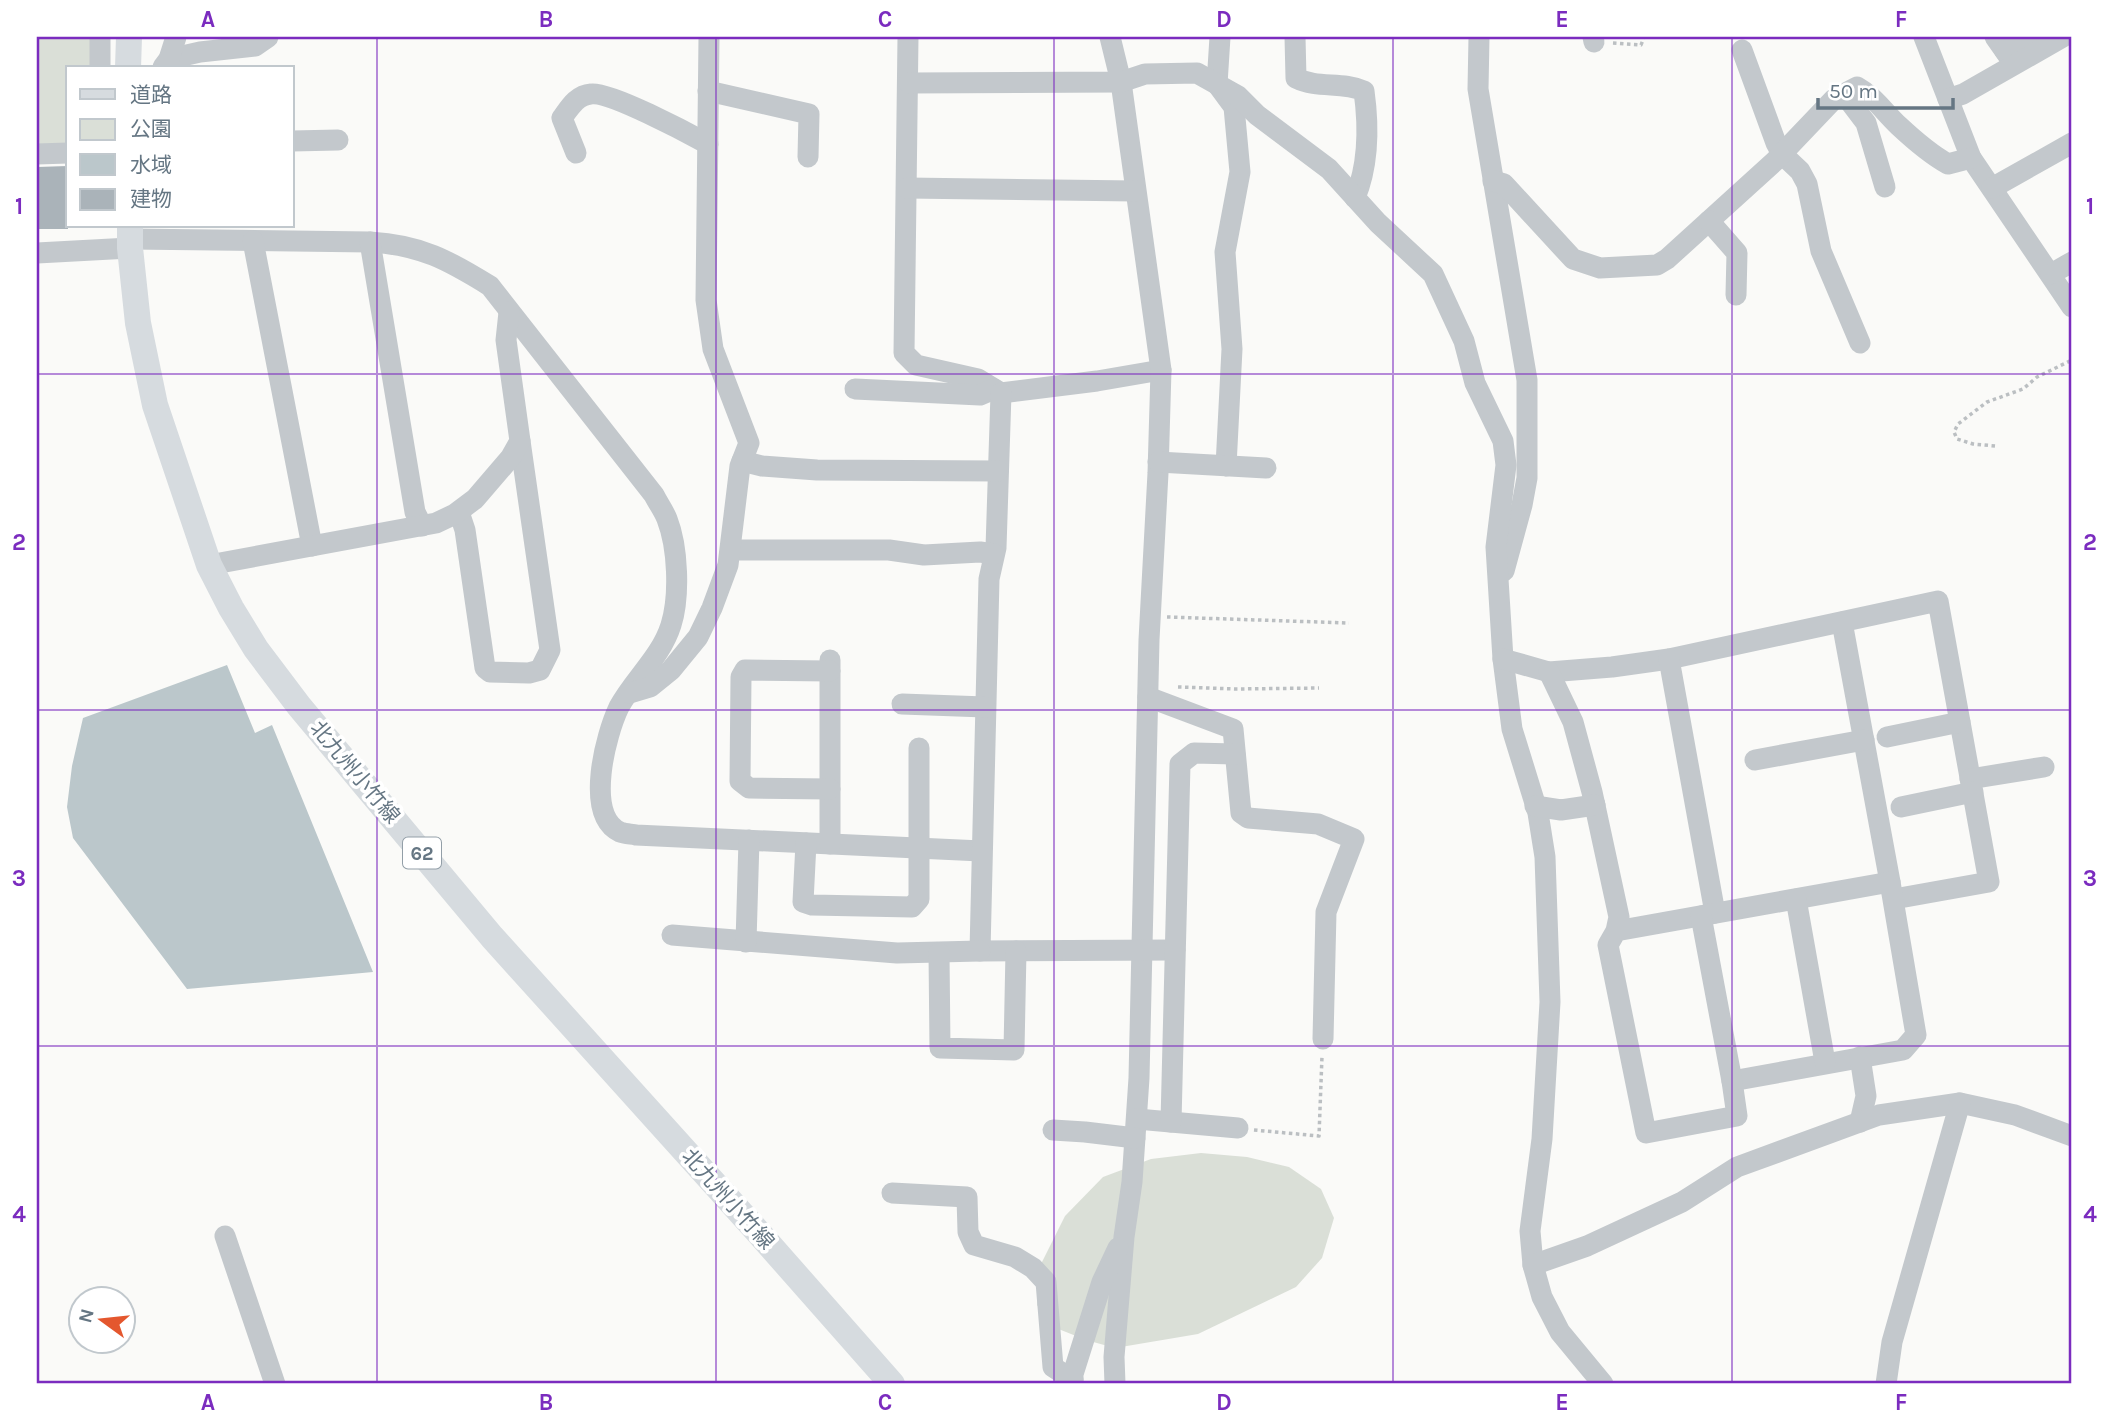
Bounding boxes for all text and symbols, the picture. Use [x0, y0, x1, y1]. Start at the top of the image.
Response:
text: A [201, 6, 215, 33]
text: B [539, 6, 553, 33]
text: C [878, 6, 892, 33]
text: D [1216, 6, 1232, 33]
text: E [1555, 6, 1569, 33]
text: F [1895, 6, 1907, 33]
legend [66, 66, 294, 228]
scale bar [1818, 66, 1953, 110]
text: 50 m [1829, 79, 1878, 103]
text: 道路 [130, 83, 172, 107]
text: 公園 [130, 117, 172, 141]
text: 水域 [130, 153, 172, 177]
text: 建物 [130, 187, 172, 211]
text: 1 [15, 193, 23, 220]
text: 1 [2086, 193, 2094, 220]
text: 2 [12, 529, 26, 556]
text: 2 [2083, 529, 2097, 556]
street label: 北九州小竹線 [305, 716, 405, 828]
road number: 62 [403, 838, 441, 868]
text: 3 [12, 865, 26, 892]
text: 3 [2083, 865, 2097, 892]
street label: 北九州小竹線 [677, 1144, 779, 1254]
text: 4 [12, 1201, 26, 1228]
text: 4 [2083, 1201, 2097, 1228]
north arrow [66, 1284, 136, 1354]
text: N [74, 1306, 99, 1325]
text: A [201, 1389, 215, 1416]
text: B [539, 1389, 553, 1416]
text: C [878, 1389, 892, 1416]
text: D [1216, 1389, 1232, 1416]
text: E [1555, 1389, 1569, 1416]
text: F [1895, 1389, 1907, 1416]

